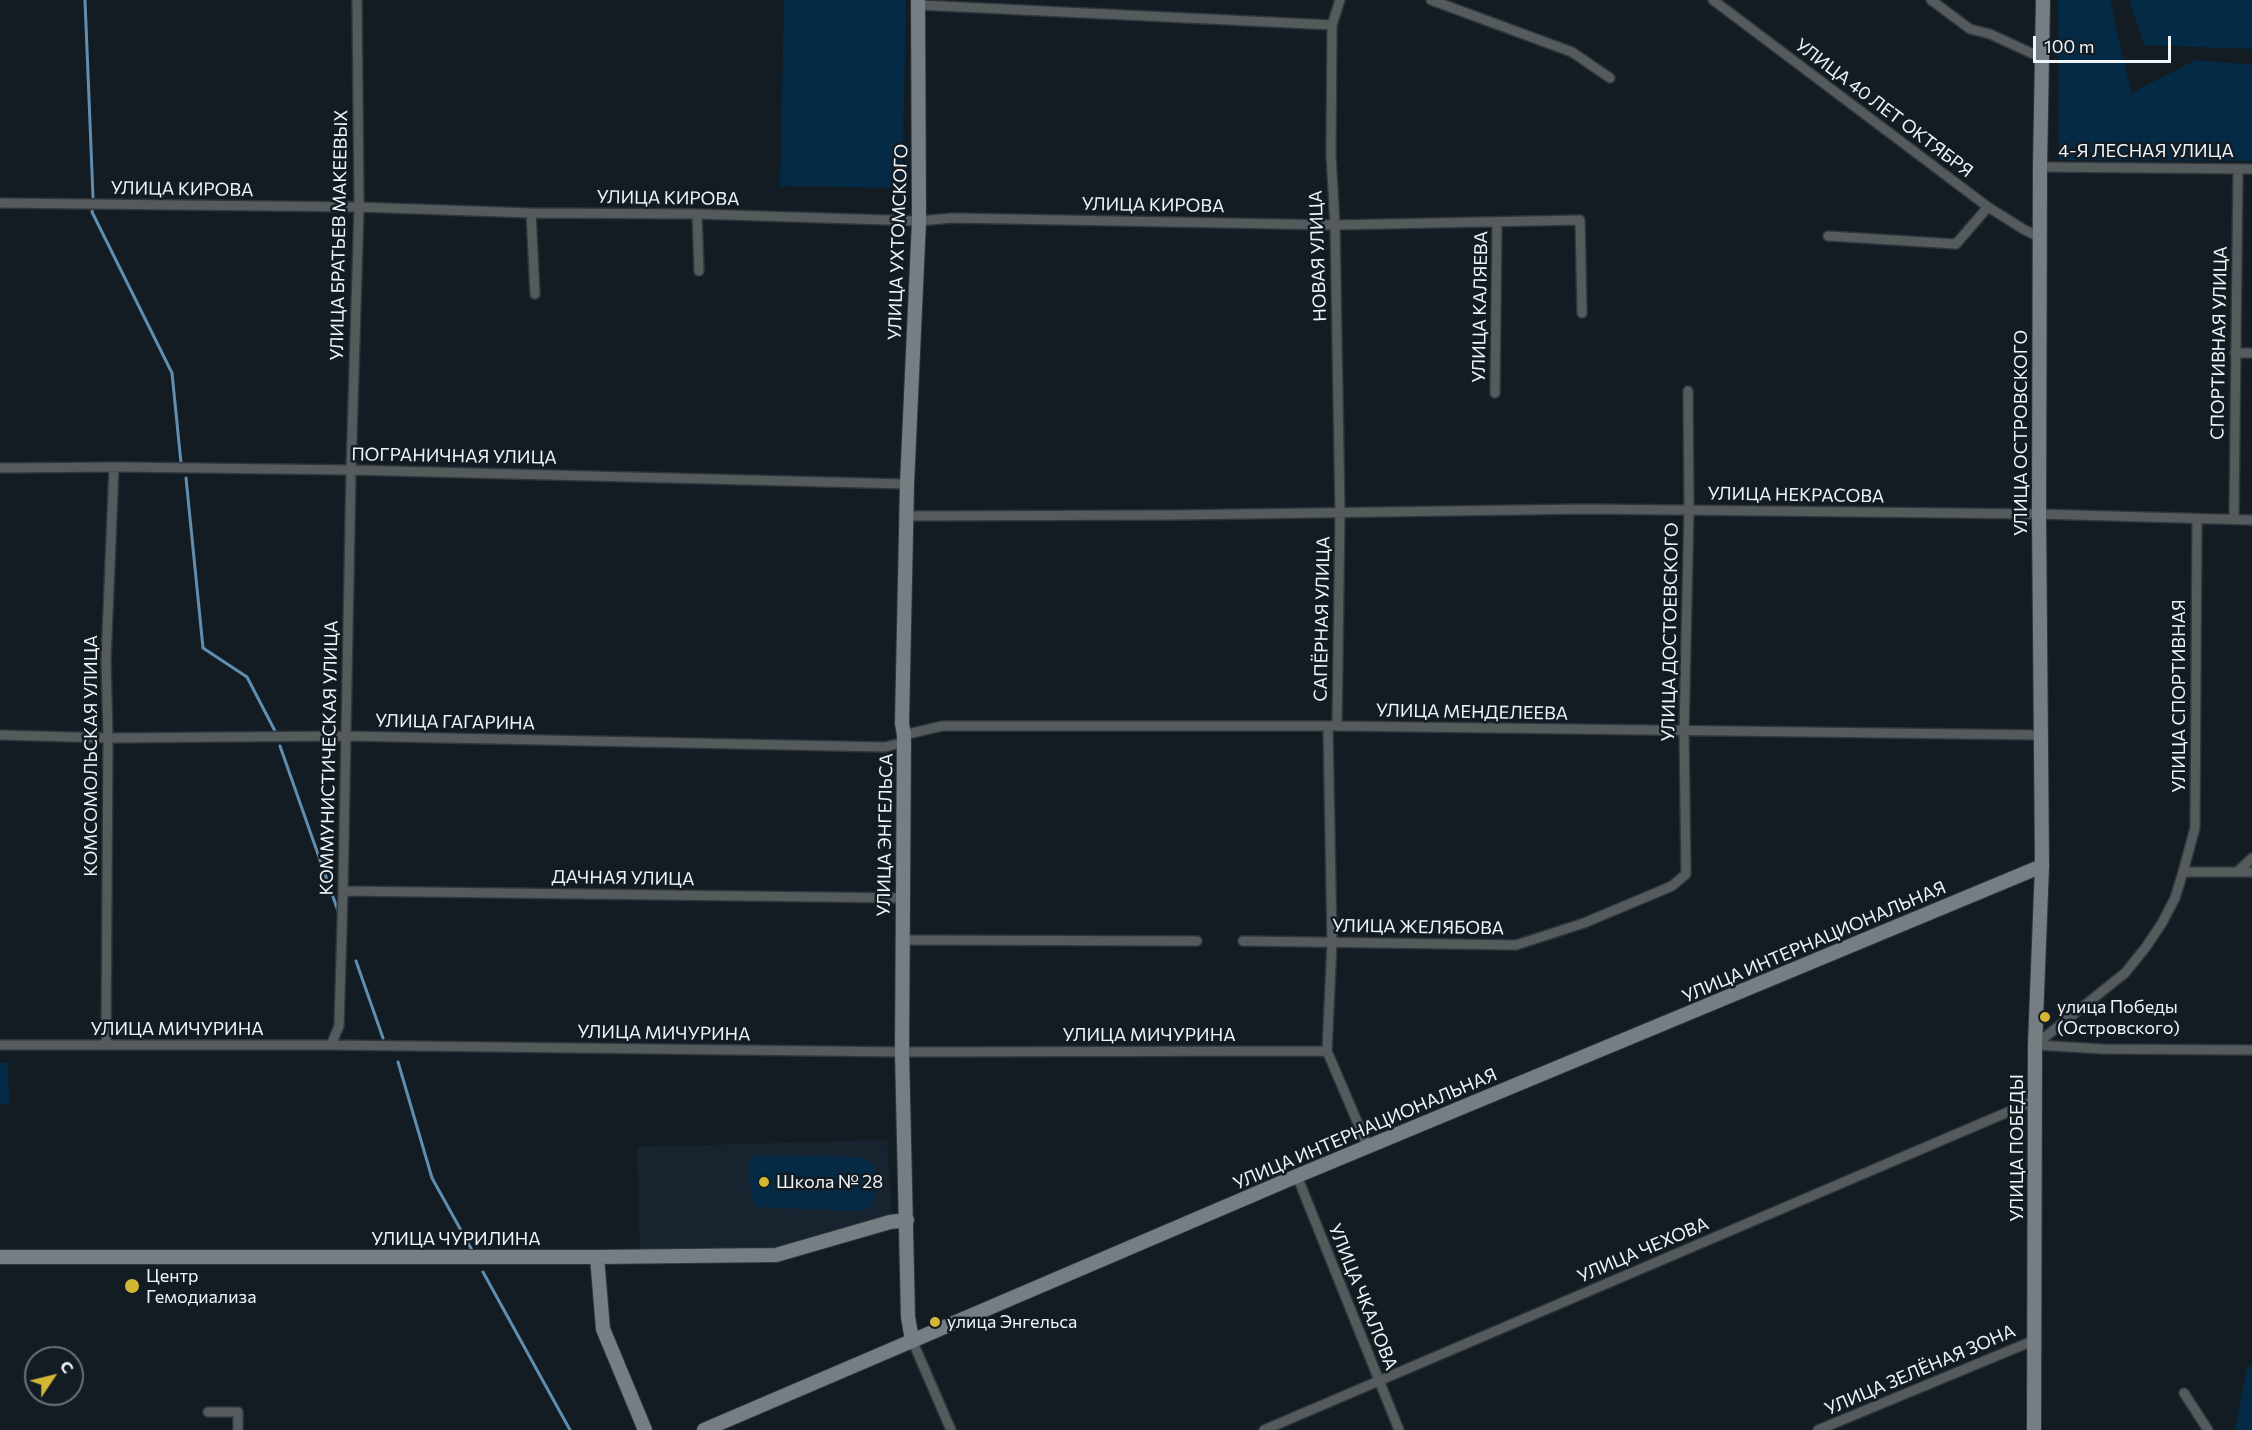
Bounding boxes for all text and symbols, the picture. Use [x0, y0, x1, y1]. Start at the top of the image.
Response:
scale bar [2036, 24, 2174, 62]
street label: УЛИЦА 40 ЛЕТ ОКТЯБРЯ [1791, 34, 1977, 182]
text: 100 m [2044, 35, 2094, 57]
street label: УЛИЦА БРАТЬЕВ МАКЕЕВЫХ [326, 109, 352, 361]
street label: 4-Я ЛЕСНАЯ УЛИЦА [2058, 140, 2234, 162]
street label: УЛИЦА УХТОМСКОГО [884, 143, 912, 341]
street label: УЛИЦА КИРОВА [110, 177, 254, 201]
street label: УЛИЦА КИРОВА [596, 186, 740, 210]
street label: НОВАЯ УЛИЦА [1305, 190, 1331, 322]
street label: УЛИЦА КИРОВА [1081, 193, 1225, 217]
street label: УЛИЦА КАЛЯЕВА [1468, 231, 1492, 383]
street label: СПОРТИВНАЯ УЛИЦА [2207, 246, 2231, 440]
street label: УЛИЦА ОСТРОВСКОГО [2010, 330, 2032, 536]
street label: ПОГРАНИЧНАЯ УЛИЦА [351, 443, 557, 469]
street label: УЛИЦА НЕКРАСОВА [1707, 483, 1885, 507]
street label: УЛИЦА ДОСТОЕВСКОГО [1657, 522, 1683, 742]
street label: САПЁРНАЯ УЛИЦА [1310, 536, 1334, 702]
street label: УЛИЦА СПОРТИВНАЯ [2168, 599, 2190, 793]
street label: КОММУНИСТИЧЕСКАЯ УЛИЦА [316, 620, 342, 896]
street label: КОМСОМОЛЬСКАЯ УЛИЦА [80, 635, 102, 877]
street label: УЛИЦА МЕНДЕЛЕЕВА [1376, 700, 1568, 724]
street label: УЛИЦА ГАГАРИНА [375, 710, 535, 734]
street label: УЛИЦА ЭНГЕЛЬСА [873, 753, 897, 917]
street label: ДАЧНАЯ УЛИЦА [551, 866, 695, 890]
street label: УЛИЦА ИНТЕРНАЦИОНАЛЬНАЯ [1679, 876, 1949, 1008]
street label: УЛИЦА ЖЕЛЯБОВА [1332, 915, 1504, 939]
place label: улица Победы (Островского) [2057, 996, 2180, 1038]
marker: улица Победы (Островского) [2038, 1010, 2052, 1024]
street label: УЛИЦА МИЧУРИНА [90, 1018, 264, 1040]
street label: УЛИЦА МИЧУРИНА [577, 1021, 751, 1045]
street label: УЛИЦА МИЧУРИНА [1062, 1024, 1236, 1046]
street label: УЛИЦА ИНТЕРНАЦИОНАЛЬНАЯ [1230, 1063, 1500, 1195]
street label: УЛИЦА ПОБЕДЫ [2006, 1074, 2028, 1222]
place label: Школа № 28 [776, 1171, 883, 1193]
marker: Школа № 28 [757, 1175, 771, 1189]
street label: УЛИЦА ЧЕХОВА [1574, 1213, 1712, 1287]
street label: УЛИЦА ЧКАЛОВА [1324, 1221, 1402, 1373]
street label: УЛИЦА ЧУРИЛИНА [371, 1228, 541, 1250]
place label: Центр Гемодиализа [146, 1265, 257, 1308]
marker: Центр Гемодиализа [123, 1277, 141, 1295]
place label: улица Энгельса [947, 1311, 1077, 1333]
marker: улица Энгельса [928, 1315, 942, 1329]
street label: УЛИЦА ЗЕЛЁНАЯ ЗОНА [1822, 1320, 2018, 1420]
north arrow [24, 1346, 84, 1406]
text: С [57, 1357, 78, 1376]

